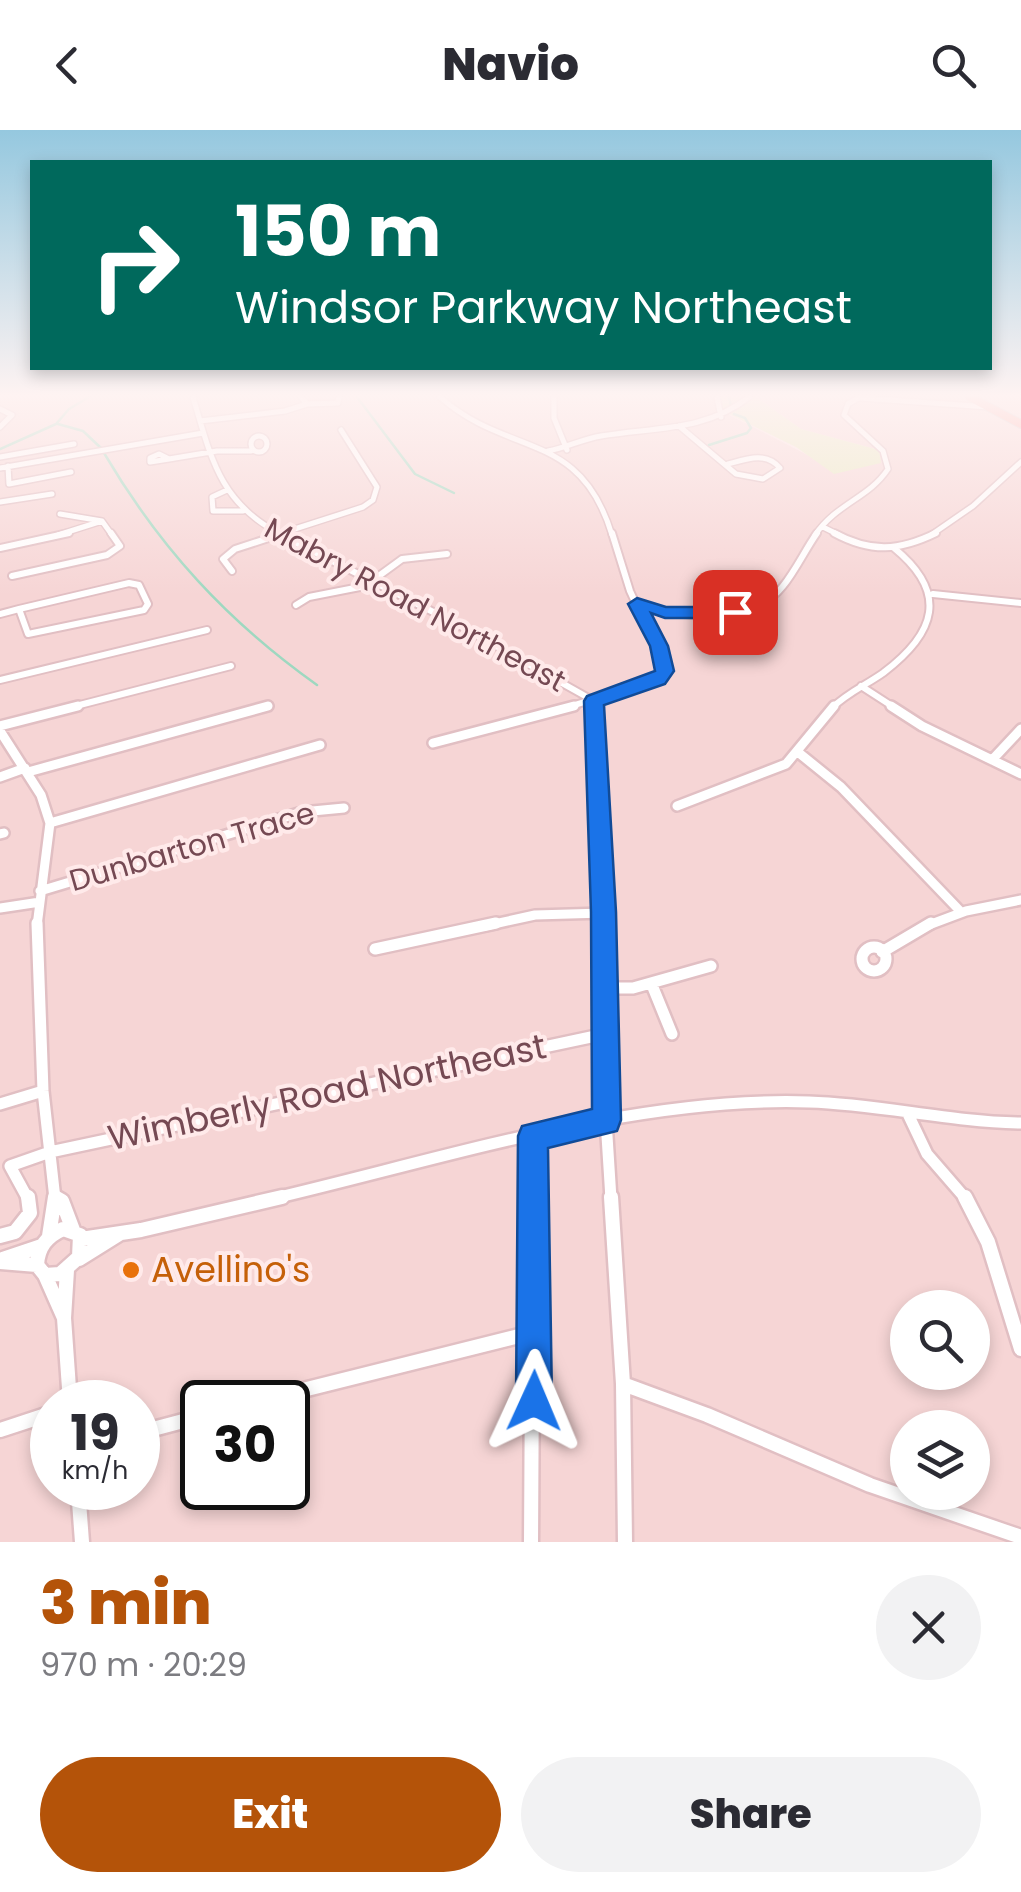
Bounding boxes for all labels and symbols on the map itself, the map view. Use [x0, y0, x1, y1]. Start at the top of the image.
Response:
street label: Mabry Road Northeast [257, 507, 573, 702]
pin [693, 570, 778, 655]
street label: Dunbarton Trace [64, 791, 319, 902]
street label: Wimberly Road Northeast [103, 1021, 551, 1162]
place label: Avellino's [151, 1245, 310, 1294]
marker: Avellino's [120, 1259, 142, 1281]
position arrow [482, 1349, 586, 1453]
speed limit sign: 30 [180, 1380, 310, 1510]

